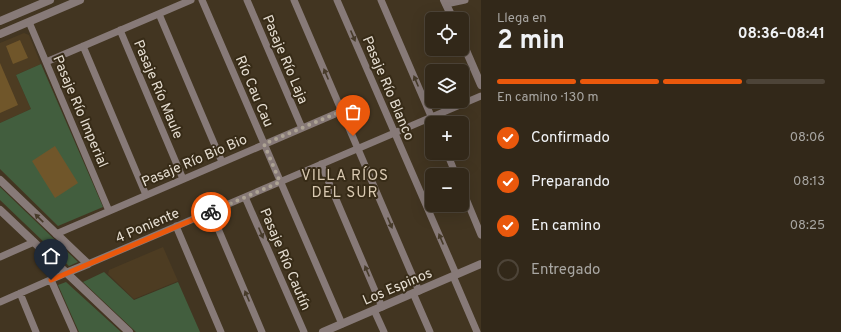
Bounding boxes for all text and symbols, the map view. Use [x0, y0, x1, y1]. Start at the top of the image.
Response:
text: Llega en [497, 11, 547, 27]
map controls [425, 12, 469, 212]
button: locate [425, 12, 469, 56]
street label: Pasaje Río Laja [258, 13, 311, 107]
text: 2 min [497, 25, 565, 58]
text: 08:36–08:41 [738, 25, 825, 44]
one-way arrow [350, 30, 356, 42]
street label: Pasaje Río Blanco [358, 34, 417, 144]
street label: Pasaje Río Maule [129, 38, 186, 142]
street label: Pasaje Río Imperial [48, 53, 111, 170]
street label: Río Cau Cau [231, 53, 276, 130]
button: layers [425, 64, 469, 108]
one-way arrow [323, 69, 329, 80]
one-way arrow [413, 76, 419, 87]
text: En camino · 130 m [497, 90, 599, 106]
pin [336, 95, 370, 136]
icon: bag [342, 101, 364, 123]
button: + [425, 116, 469, 160]
icon: check [497, 127, 519, 149]
text: Confirmado [531, 129, 610, 148]
text: 08:06 [790, 130, 825, 146]
street label: Pasaje Río Bio Bio [139, 131, 250, 191]
district label: VILLA RÍOS DEL SUR [301, 166, 389, 203]
button: − [425, 168, 469, 212]
icon: check [497, 171, 519, 193]
text: Preparando [531, 173, 610, 192]
text: 08:13 [793, 174, 825, 190]
courier [191, 192, 231, 232]
icon: bike [200, 201, 222, 223]
street label: 4 Poniente [113, 205, 182, 248]
street label: Pasaje Río Cautín [255, 206, 314, 313]
one-way arrow [34, 213, 44, 223]
icon: check [497, 215, 519, 237]
one-way arrow [387, 217, 393, 229]
text: En camino [531, 217, 601, 236]
text: 08:25 [790, 218, 825, 234]
one-way arrow [258, 227, 264, 238]
one-way arrow [437, 232, 443, 244]
pin [34, 239, 68, 280]
icon: home [40, 245, 62, 267]
text: Entregado [531, 261, 600, 280]
one-way arrow [363, 264, 369, 276]
street label: Los Espinos [360, 265, 435, 310]
one-way arrow [243, 290, 249, 302]

